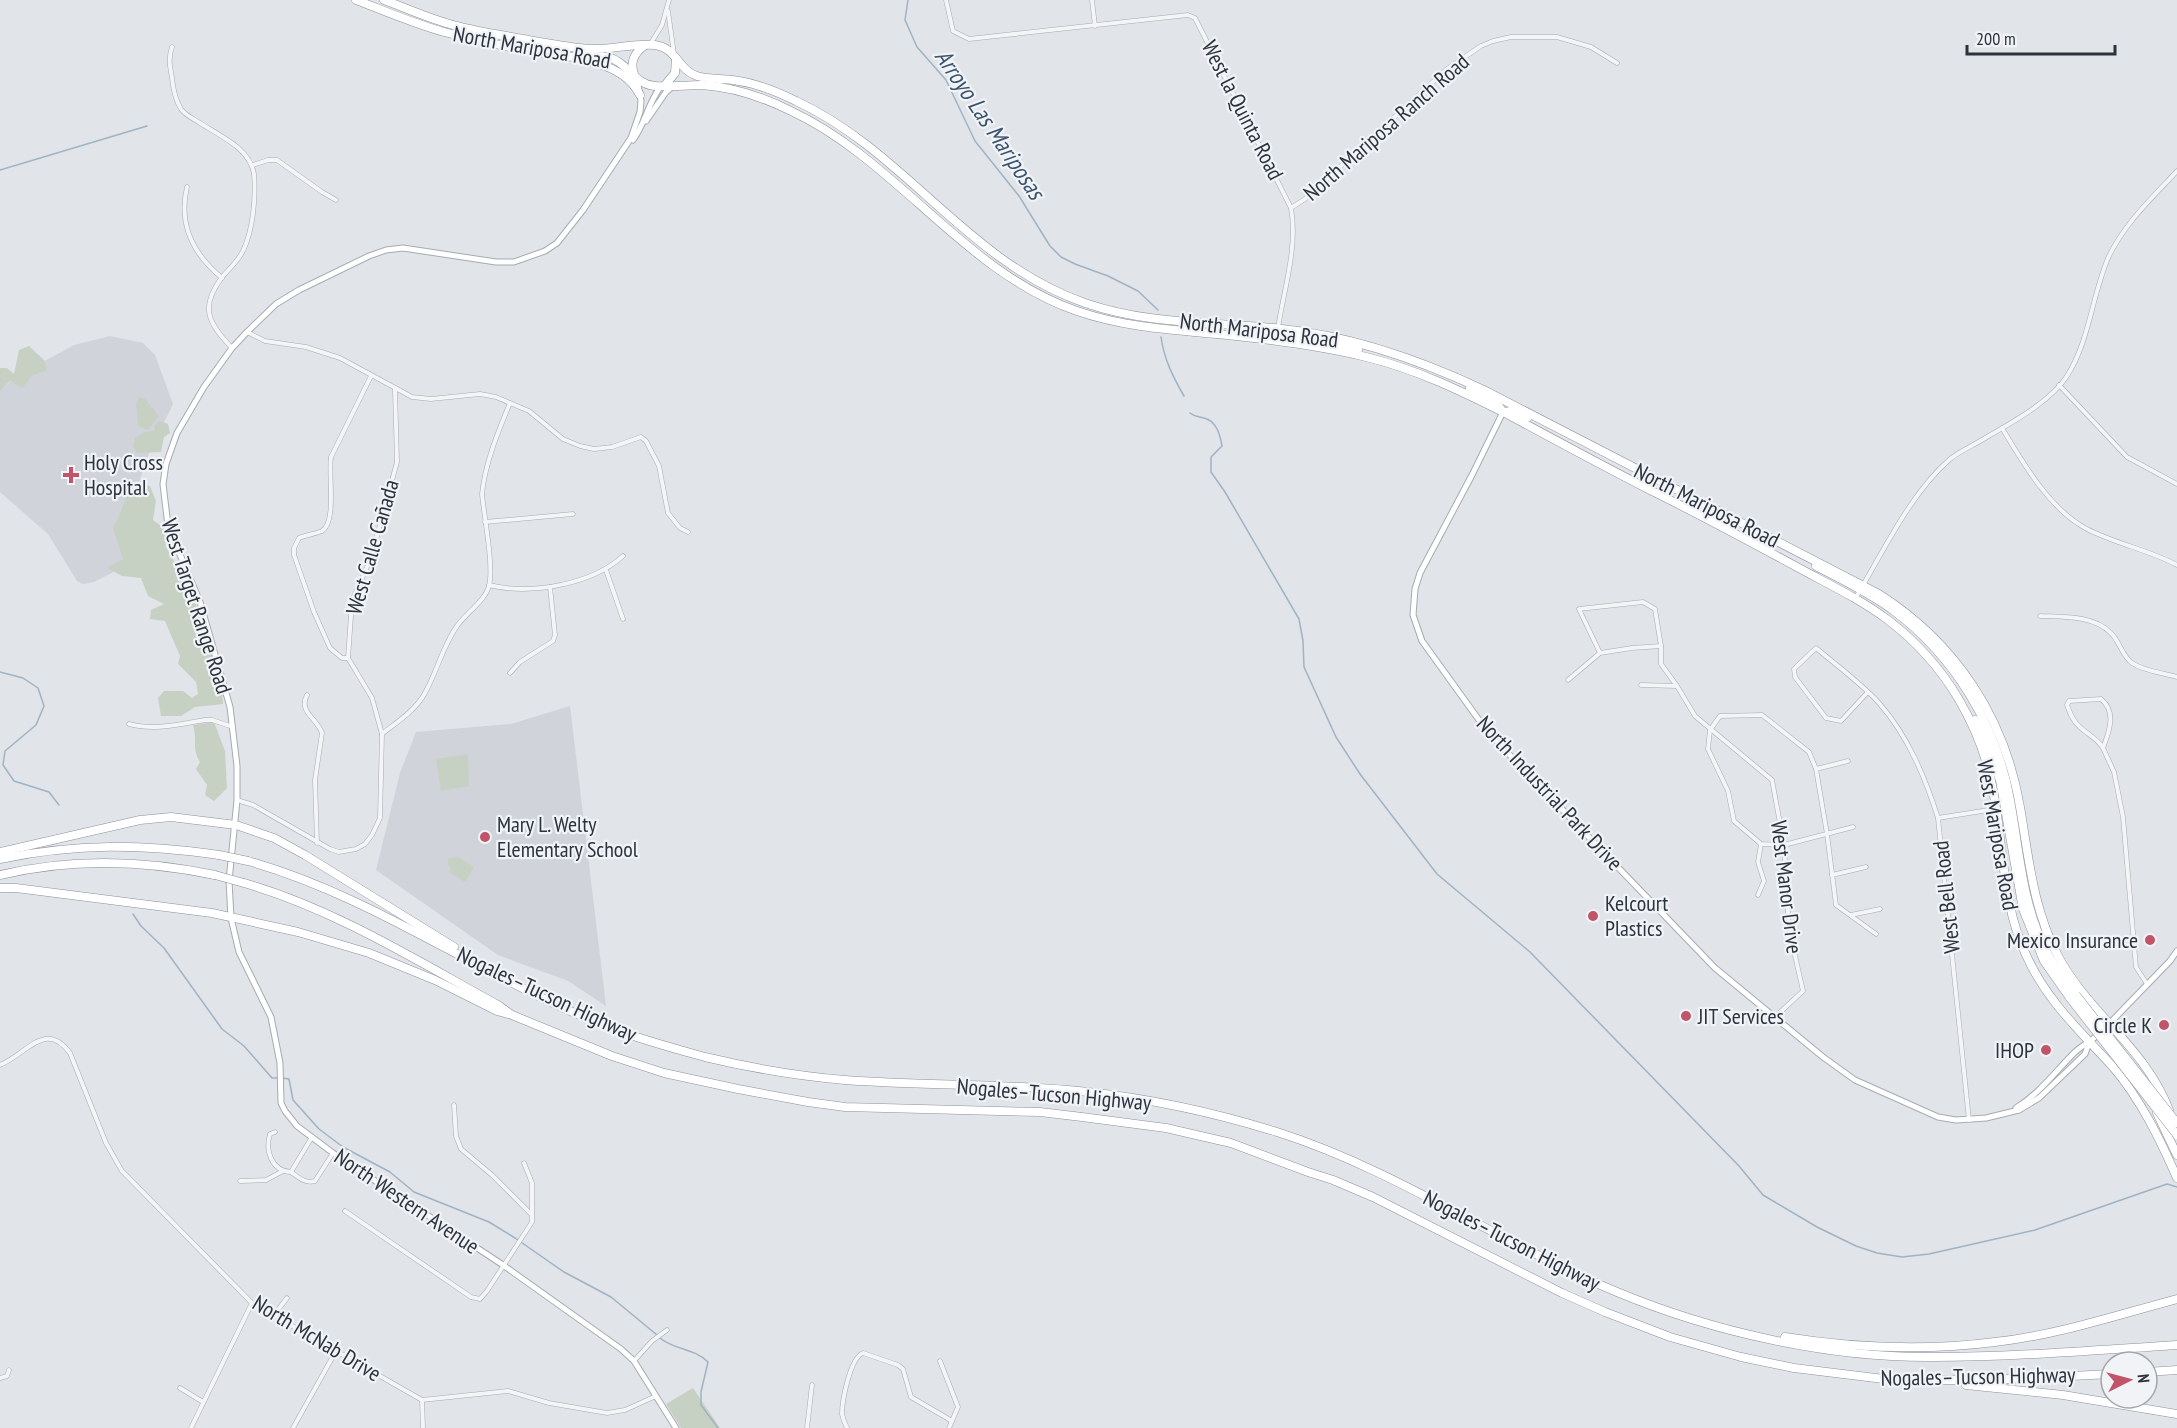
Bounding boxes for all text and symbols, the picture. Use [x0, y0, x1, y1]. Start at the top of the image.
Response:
scale bar [1967, 18, 2116, 56]
street label: North Mariposa Road [451, 19, 613, 75]
text: 200 m [1976, 27, 2016, 50]
street label: West la Quinta Road [1196, 36, 1290, 184]
water label: Arroyo Las Mariposas [928, 43, 1053, 208]
street label: North Mariposa Ranch Road [1297, 47, 1475, 207]
street label: North Mariposa Road [1178, 306, 1340, 354]
place label: Holy Cross Hospital [84, 448, 163, 501]
street label: North Mariposa Road [1630, 456, 1784, 554]
marker: Holy Cross Hospital [62, 466, 80, 484]
street label: West Calle Cañada [339, 476, 405, 618]
street label: West Target Range Road [155, 515, 239, 697]
street label: North Industrial Park Drive [1471, 710, 1629, 876]
street label: West Mariposa Road [1971, 758, 2025, 912]
place label: Mary L. Welty Elementary School [497, 810, 639, 863]
street label: West Manor Drive [1765, 819, 1809, 955]
marker: Mary L. Welty Elementary School [478, 830, 492, 844]
street label: West Bell Road [1926, 839, 1966, 955]
place label: Kelcourt Plastics [1605, 889, 1668, 942]
marker: Kelcourt Plastics [1586, 909, 1600, 923]
place label: Mexico Insurance [2007, 926, 2138, 954]
marker: Mexico Insurance [2143, 933, 2157, 947]
street label: Nogales–Tucson Highway [453, 940, 642, 1048]
place label: JIT Services [1697, 1002, 1784, 1030]
marker: JIT Services [1679, 1009, 1693, 1023]
place label: Circle K [2094, 1011, 2152, 1039]
marker: Circle K [2157, 1018, 2171, 1032]
place label: IHOP [1995, 1036, 2034, 1064]
marker: IHOP [2039, 1043, 2053, 1057]
street label: Nogales–Tucson Highway [956, 1072, 1153, 1117]
street label: North Western Avenue [329, 1142, 485, 1260]
street label: Nogales–Tucson Highway [1419, 1183, 1606, 1297]
street label: North McNab Drive [248, 1289, 386, 1387]
north arrow [2099, 1350, 2159, 1410]
street label: Nogales–Tucson Highway [1880, 1360, 2076, 1392]
text: N [2134, 1373, 2154, 1384]

